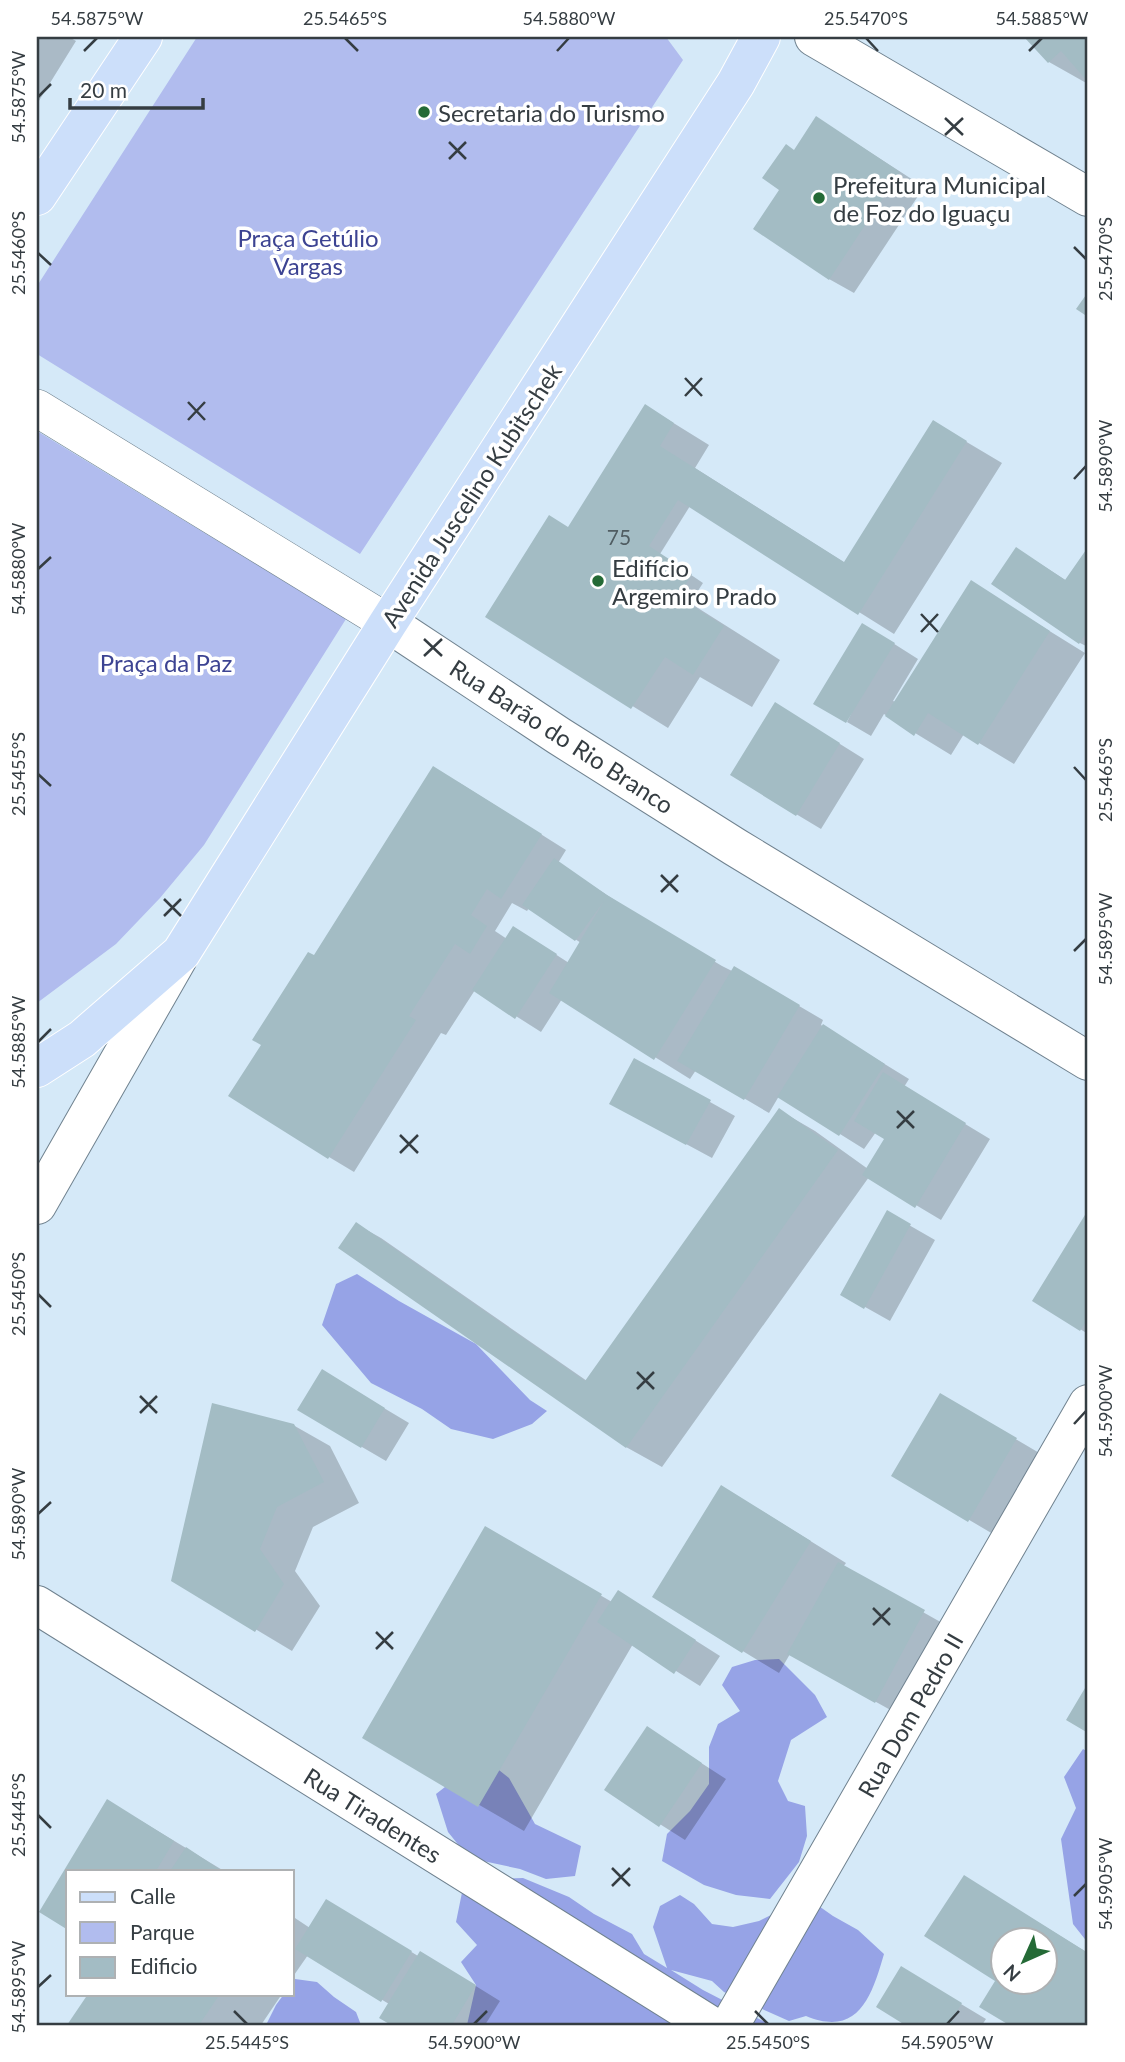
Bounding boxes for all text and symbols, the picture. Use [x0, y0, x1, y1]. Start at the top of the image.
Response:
text: 54.5875°W [51, 7, 144, 29]
text: 25.5465°S [303, 7, 387, 29]
text: 54.5880°W [523, 7, 616, 29]
text: 25.5470°S [824, 7, 908, 29]
text: 54.5885°W [996, 7, 1089, 29]
text: 54.5875°W [7, 50, 29, 144]
scale bar [70, 66, 203, 110]
text: 20 m [80, 77, 127, 102]
place label: Secretaria do Turismo [438, 98, 665, 127]
marker: Secretaria do Turismo [416, 104, 432, 120]
place label: Prefeitura Municipal de Foz do Iguaçu [833, 170, 1046, 227]
marker: Prefeitura Municipal de Foz do Iguaçu [811, 190, 827, 206]
text: 25.5460°S [7, 211, 29, 295]
text: 25.5470°S [1094, 217, 1116, 301]
park label: Praça Getúlio Vargas [237, 223, 379, 280]
street label: Avenida Juscelino Kubitschek [375, 357, 568, 632]
text: 54.5890°W [1094, 419, 1116, 513]
text: 54.5880°W [7, 522, 29, 616]
house number: 75 [607, 524, 631, 549]
place label: Edifício Argemiro Prado [612, 553, 777, 610]
marker: Edifício Argemiro Prado [590, 573, 606, 589]
park label: Praça da Paz [100, 648, 232, 677]
street label: Rua Barão do Rio Branco [445, 653, 679, 819]
text: 25.5455°S [7, 732, 29, 816]
text: 25.5465°S [1094, 738, 1116, 822]
text: 54.5895°W [1094, 892, 1116, 986]
text: 54.5885°W [7, 995, 29, 1089]
text: 25.5450°S [7, 1252, 29, 1336]
text: 54.5900°W [1094, 1364, 1116, 1458]
text: 54.5890°W [7, 1467, 29, 1561]
street label: Rua Dom Pedro II [851, 1628, 969, 1802]
street label: Rua Tiradentes [299, 1761, 447, 1869]
text: 25.5445°S [7, 1773, 29, 1857]
text: 54.5905°W [1094, 1837, 1116, 1931]
legend [66, 1870, 294, 1996]
text: Calle [130, 1883, 175, 1908]
text: Parque [130, 1919, 195, 1944]
north arrow [988, 1926, 1058, 1996]
text: 54.5895°W [7, 1940, 29, 2034]
text: Edificio [130, 1953, 198, 1978]
text: N [998, 1960, 1025, 1987]
text: 25.5445°S [205, 2031, 289, 2053]
text: 54.5900°W [428, 2031, 521, 2053]
text: 25.5450°S [726, 2031, 810, 2053]
text: 54.5905°W [901, 2031, 994, 2053]

